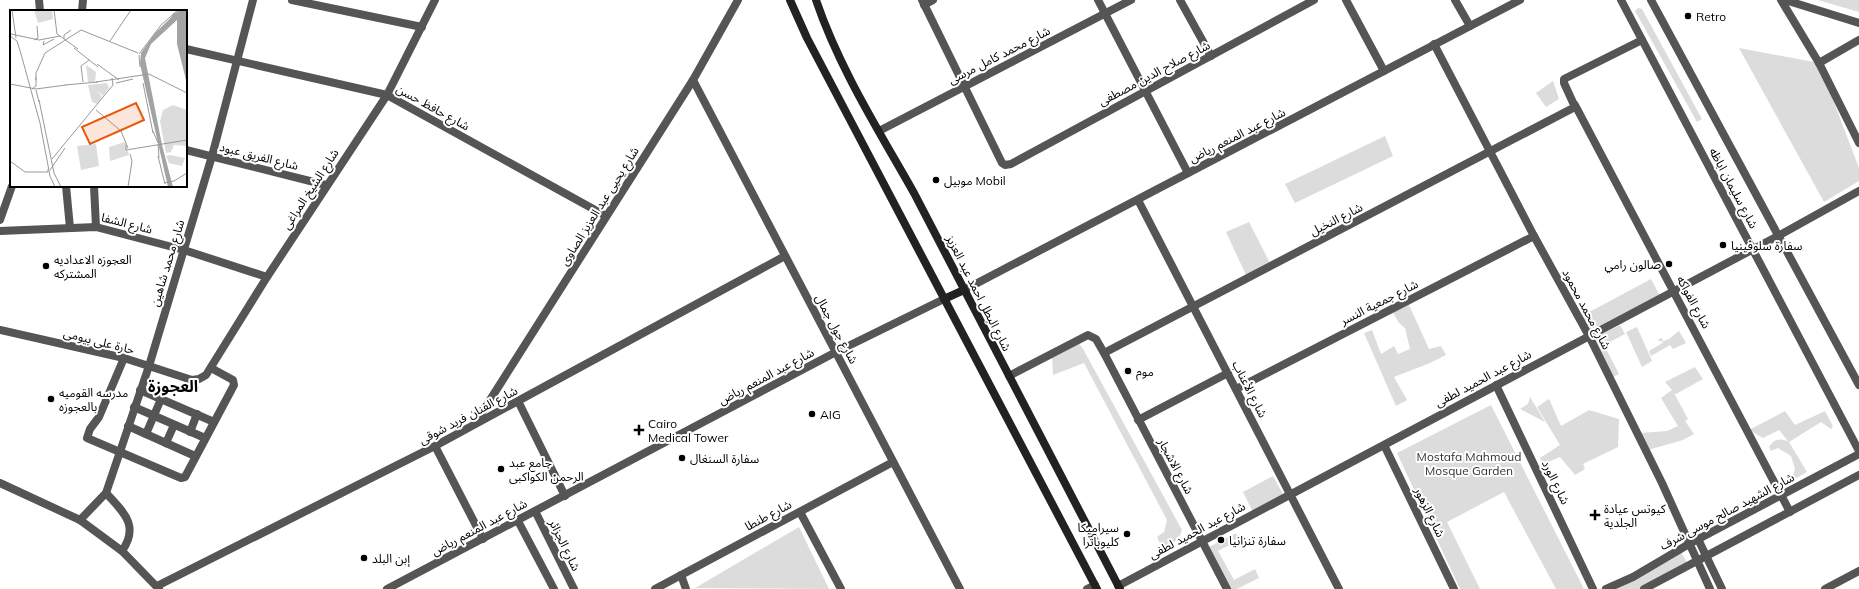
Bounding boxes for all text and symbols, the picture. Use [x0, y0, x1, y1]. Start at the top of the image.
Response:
place label: Retro [1696, 9, 1726, 24]
inset map [10, 10, 187, 187]
marker: Retro [1683, 11, 1693, 21]
street label: شارع محمد كامل مرسى [945, 23, 1053, 89]
street label: شارع صلاح الدين مصطفى [1096, 37, 1213, 111]
street label: شارع حافظ حسن [393, 81, 472, 135]
street label: شارع عبد المنعم رياض [1186, 104, 1289, 168]
street label: شارع الفريق عبود [218, 139, 300, 175]
street label: شارع يحيى عبد العزيز الصاوى [556, 144, 643, 269]
street label: شارع سليمان اباظه [1705, 145, 1762, 232]
street label: شارع الشيخ المراغى [278, 146, 343, 233]
place label: موبيل Mobil [944, 173, 1006, 188]
marker: موبيل Mobil [931, 175, 941, 185]
street label: شارع النخيل [1307, 199, 1366, 241]
street label: شارع الشفا [99, 209, 154, 239]
street label: شارع محمد شاهين [147, 218, 189, 309]
street label: شارع البطل احمد عبد العزيز [941, 232, 1015, 354]
place label: سفارة سلوفينيا [1731, 238, 1802, 253]
marker: سفارة سلوفينيا [1718, 240, 1728, 250]
place label: العجوزه الاعداديه المشتركه [54, 252, 132, 281]
place label: صالون رامي [1604, 257, 1661, 274]
marker: صالون رامي [1664, 259, 1674, 269]
marker: العجوزه الاعداديه المشتركه [41, 261, 51, 271]
street label: شارع محمد محمود [1558, 266, 1615, 353]
street label: شارع الفواكه [1672, 273, 1714, 332]
street label: شارع جمعية النسر [1337, 276, 1421, 330]
street label: شارع جول جمال [811, 292, 862, 367]
street label: حارة على بيومى [62, 325, 136, 357]
street label: شارع عبد المنعم رياض [716, 344, 817, 409]
street label: شارع عبد الحميد لطفى [1432, 346, 1535, 412]
street label: شارع الأعناب [1227, 358, 1271, 421]
place label: موم [1136, 364, 1154, 381]
marker: موم [1123, 366, 1133, 376]
district label: العجوزة [148, 376, 198, 396]
street label: شارع الفنان فريد شوقى [416, 383, 521, 449]
place label: مدرسه القوميه بالعجوزه [59, 385, 128, 414]
marker: مدرسه القوميه بالعجوزه [46, 394, 56, 404]
place label: AIG [820, 407, 841, 422]
marker: AIG [807, 409, 817, 419]
place label: Cairo Medical Tower [648, 416, 729, 445]
marker: Cairo Medical Tower [633, 424, 645, 436]
street label: شارع الاشجار [1153, 435, 1197, 498]
park label: Mostafa Mahmoud Mosque Garden [1417, 449, 1521, 478]
place label: سفارة السنغال [690, 451, 759, 466]
marker: سفارة السنغال [677, 453, 687, 463]
place label: جامع عبد الرحمن الكواكبى [509, 455, 584, 484]
street label: شارع الورد [1537, 457, 1573, 508]
marker: جامع عبد الرحمن الكواكبى [496, 464, 506, 474]
street label: شارع الشهيد صالح موسى شرف [1657, 469, 1798, 555]
street label: شارع الزهور [1409, 484, 1449, 540]
street label: شارع عبد المنعم رياض [429, 495, 530, 560]
street label: شارع طنطا [742, 496, 795, 535]
street label: شارع عبد الحميد لطفى [1146, 498, 1249, 564]
place label: كيوتس عيادة الجلدية [1604, 501, 1667, 530]
marker: كيوتس عيادة الجلدية [1589, 509, 1601, 521]
street label: شارع الجزائر [544, 516, 584, 574]
place label: سيراميكا كليوباترا [1077, 520, 1120, 549]
marker: سيراميكا كليوباترا [1122, 529, 1132, 539]
place label: سفارة تنزانيا [1229, 533, 1286, 548]
marker: سفارة تنزانيا [1216, 535, 1226, 545]
place label: إبن البلد [372, 551, 410, 567]
marker: إبن البلد [359, 553, 369, 563]

